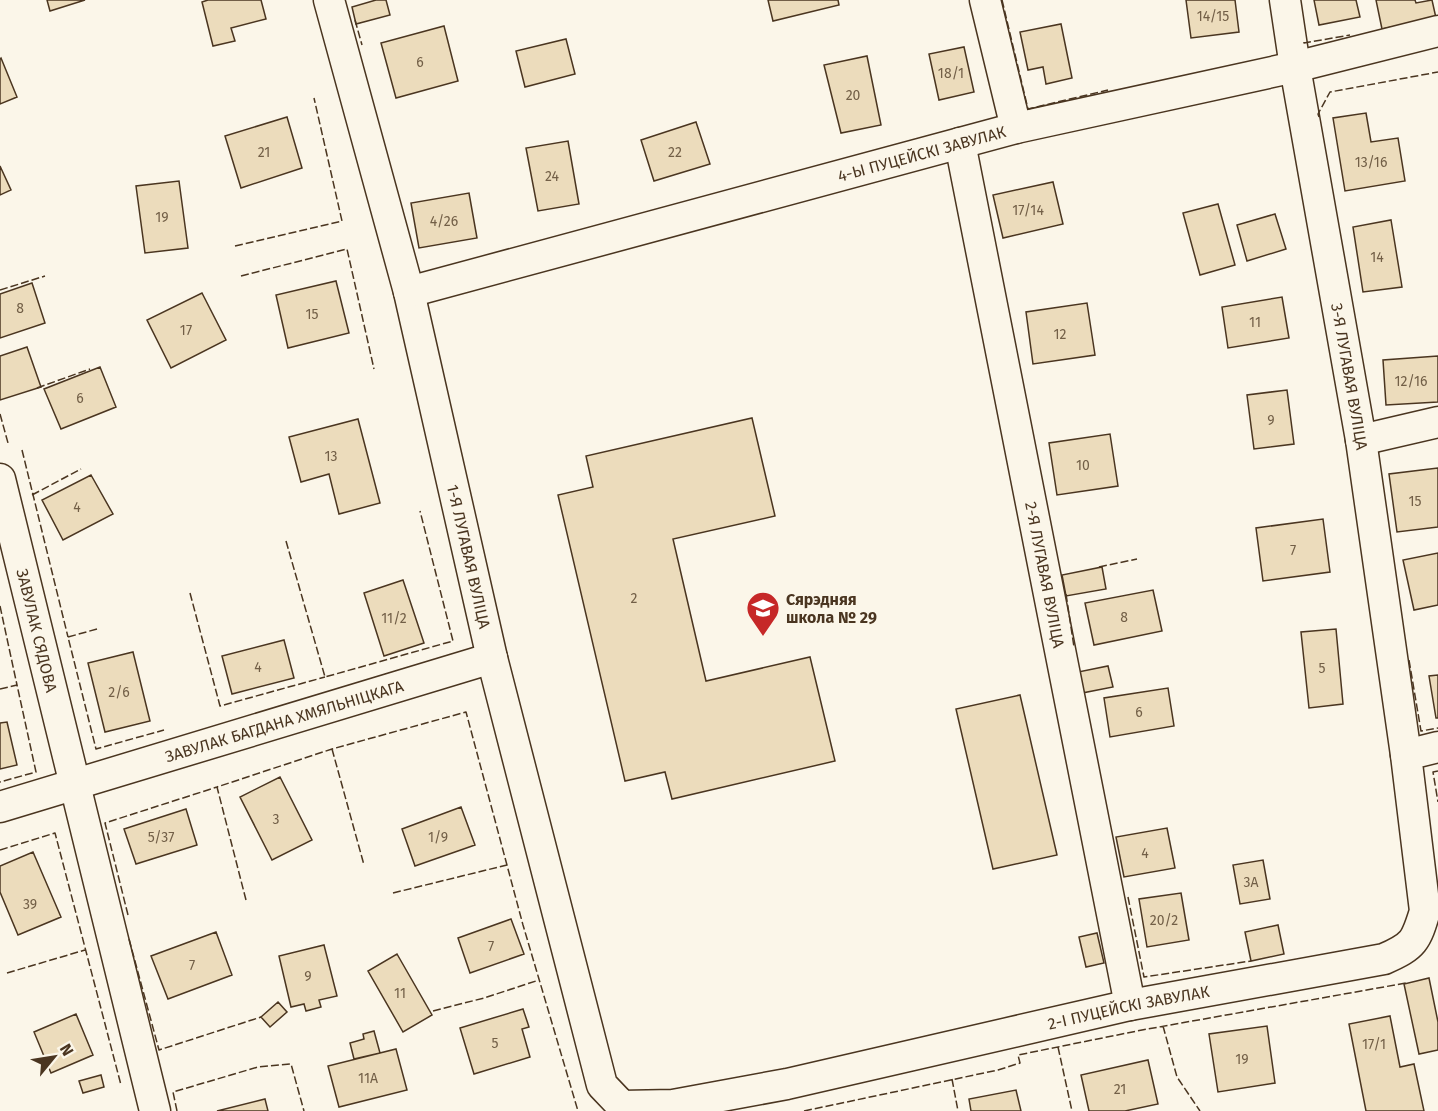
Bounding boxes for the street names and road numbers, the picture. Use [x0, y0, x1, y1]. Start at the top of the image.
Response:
street label: 4-Ы ПУЦЕЙСКІ ЗАВУЛАК [836, 122, 1009, 186]
street label: 3-Я ЛУГАВАЯ ВУЛІЦА [1327, 302, 1371, 452]
street label: 1-Я ЛУГАВАЯ ВУЛІЦА [443, 483, 494, 631]
street label: 2-Я ЛУГАВАЯ ВУЛІЦА [1021, 500, 1068, 650]
street label: ЗАВУЛАК СЯДОВА [12, 567, 61, 695]
street label: ЗАВУЛАК БАГДАНА ХМЯЛЬНІЦКАГА [163, 676, 407, 766]
street label: 2-І ПУЦЕЙСКІ ЗАВУЛАК [1046, 982, 1211, 1034]

